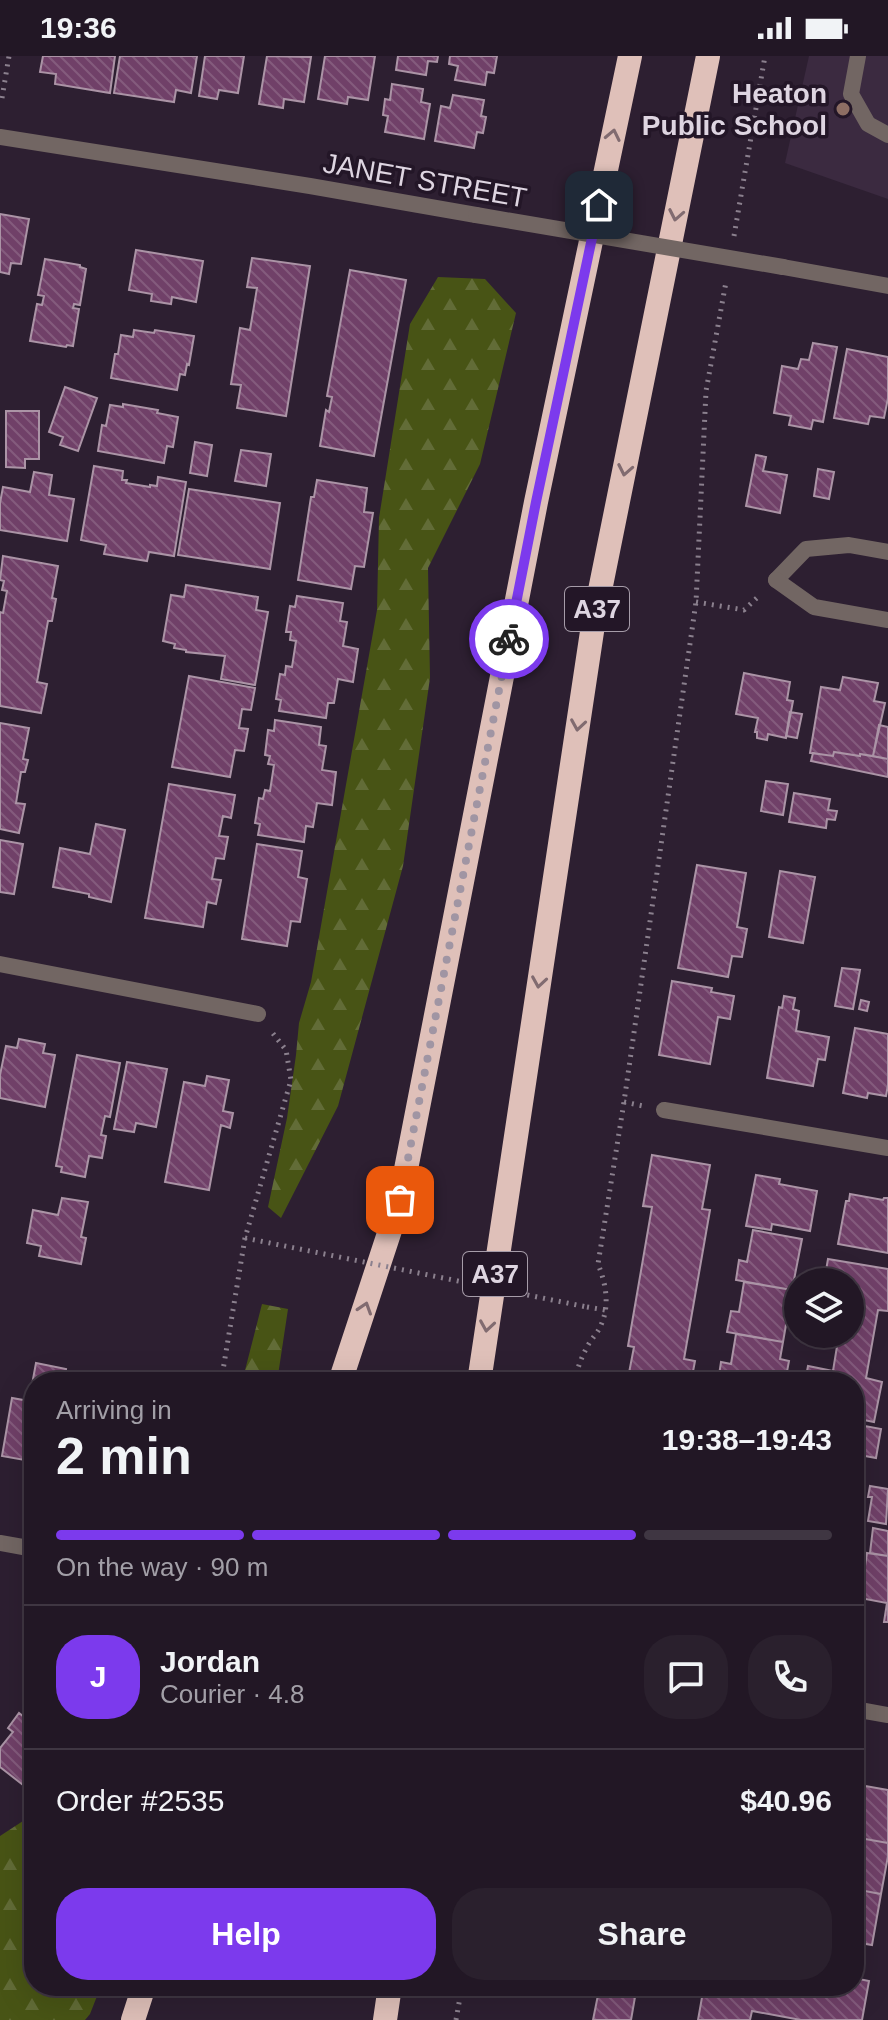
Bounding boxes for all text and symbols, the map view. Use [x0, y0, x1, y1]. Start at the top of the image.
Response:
text: 19:36 [40, 11, 117, 44]
place label: Heaton Public School [642, 78, 827, 141]
marker: Heaton Public School [834, 100, 852, 118]
one-way arrow [604, 129, 621, 143]
street label: JANET STREET [321, 147, 529, 214]
pin [565, 171, 633, 239]
icon: home [577, 183, 621, 227]
one-way arrow [669, 208, 686, 221]
one-way arrow [617, 463, 634, 476]
road number: A37 [565, 587, 629, 631]
courier [469, 599, 549, 679]
icon: bike [487, 617, 531, 661]
one-way arrow [570, 718, 587, 732]
one-way arrow [531, 976, 548, 989]
pin [366, 1166, 434, 1234]
icon: bag [378, 1178, 422, 1222]
road number: A37 [463, 1252, 527, 1296]
map controls [784, 1268, 864, 1348]
button: layers [784, 1268, 864, 1348]
one-way arrow [355, 1302, 371, 1316]
one-way arrow [480, 1320, 497, 1333]
text: Arriving in [56, 1395, 172, 1425]
text: 19:38–19:43 [662, 1423, 832, 1456]
text: 2 min [56, 1427, 192, 1485]
text: On the way · 90 m [56, 1552, 268, 1582]
button: chat [644, 1635, 728, 1719]
button: phone [748, 1635, 832, 1719]
text: Jordan [160, 1645, 260, 1678]
text: J [90, 1660, 106, 1693]
text: Courier · 4.8 [160, 1679, 305, 1709]
text: Order #2535 [56, 1784, 224, 1817]
text: $40.96 [740, 1784, 832, 1817]
button: Help [56, 1888, 436, 1980]
button: Share [452, 1888, 832, 1980]

